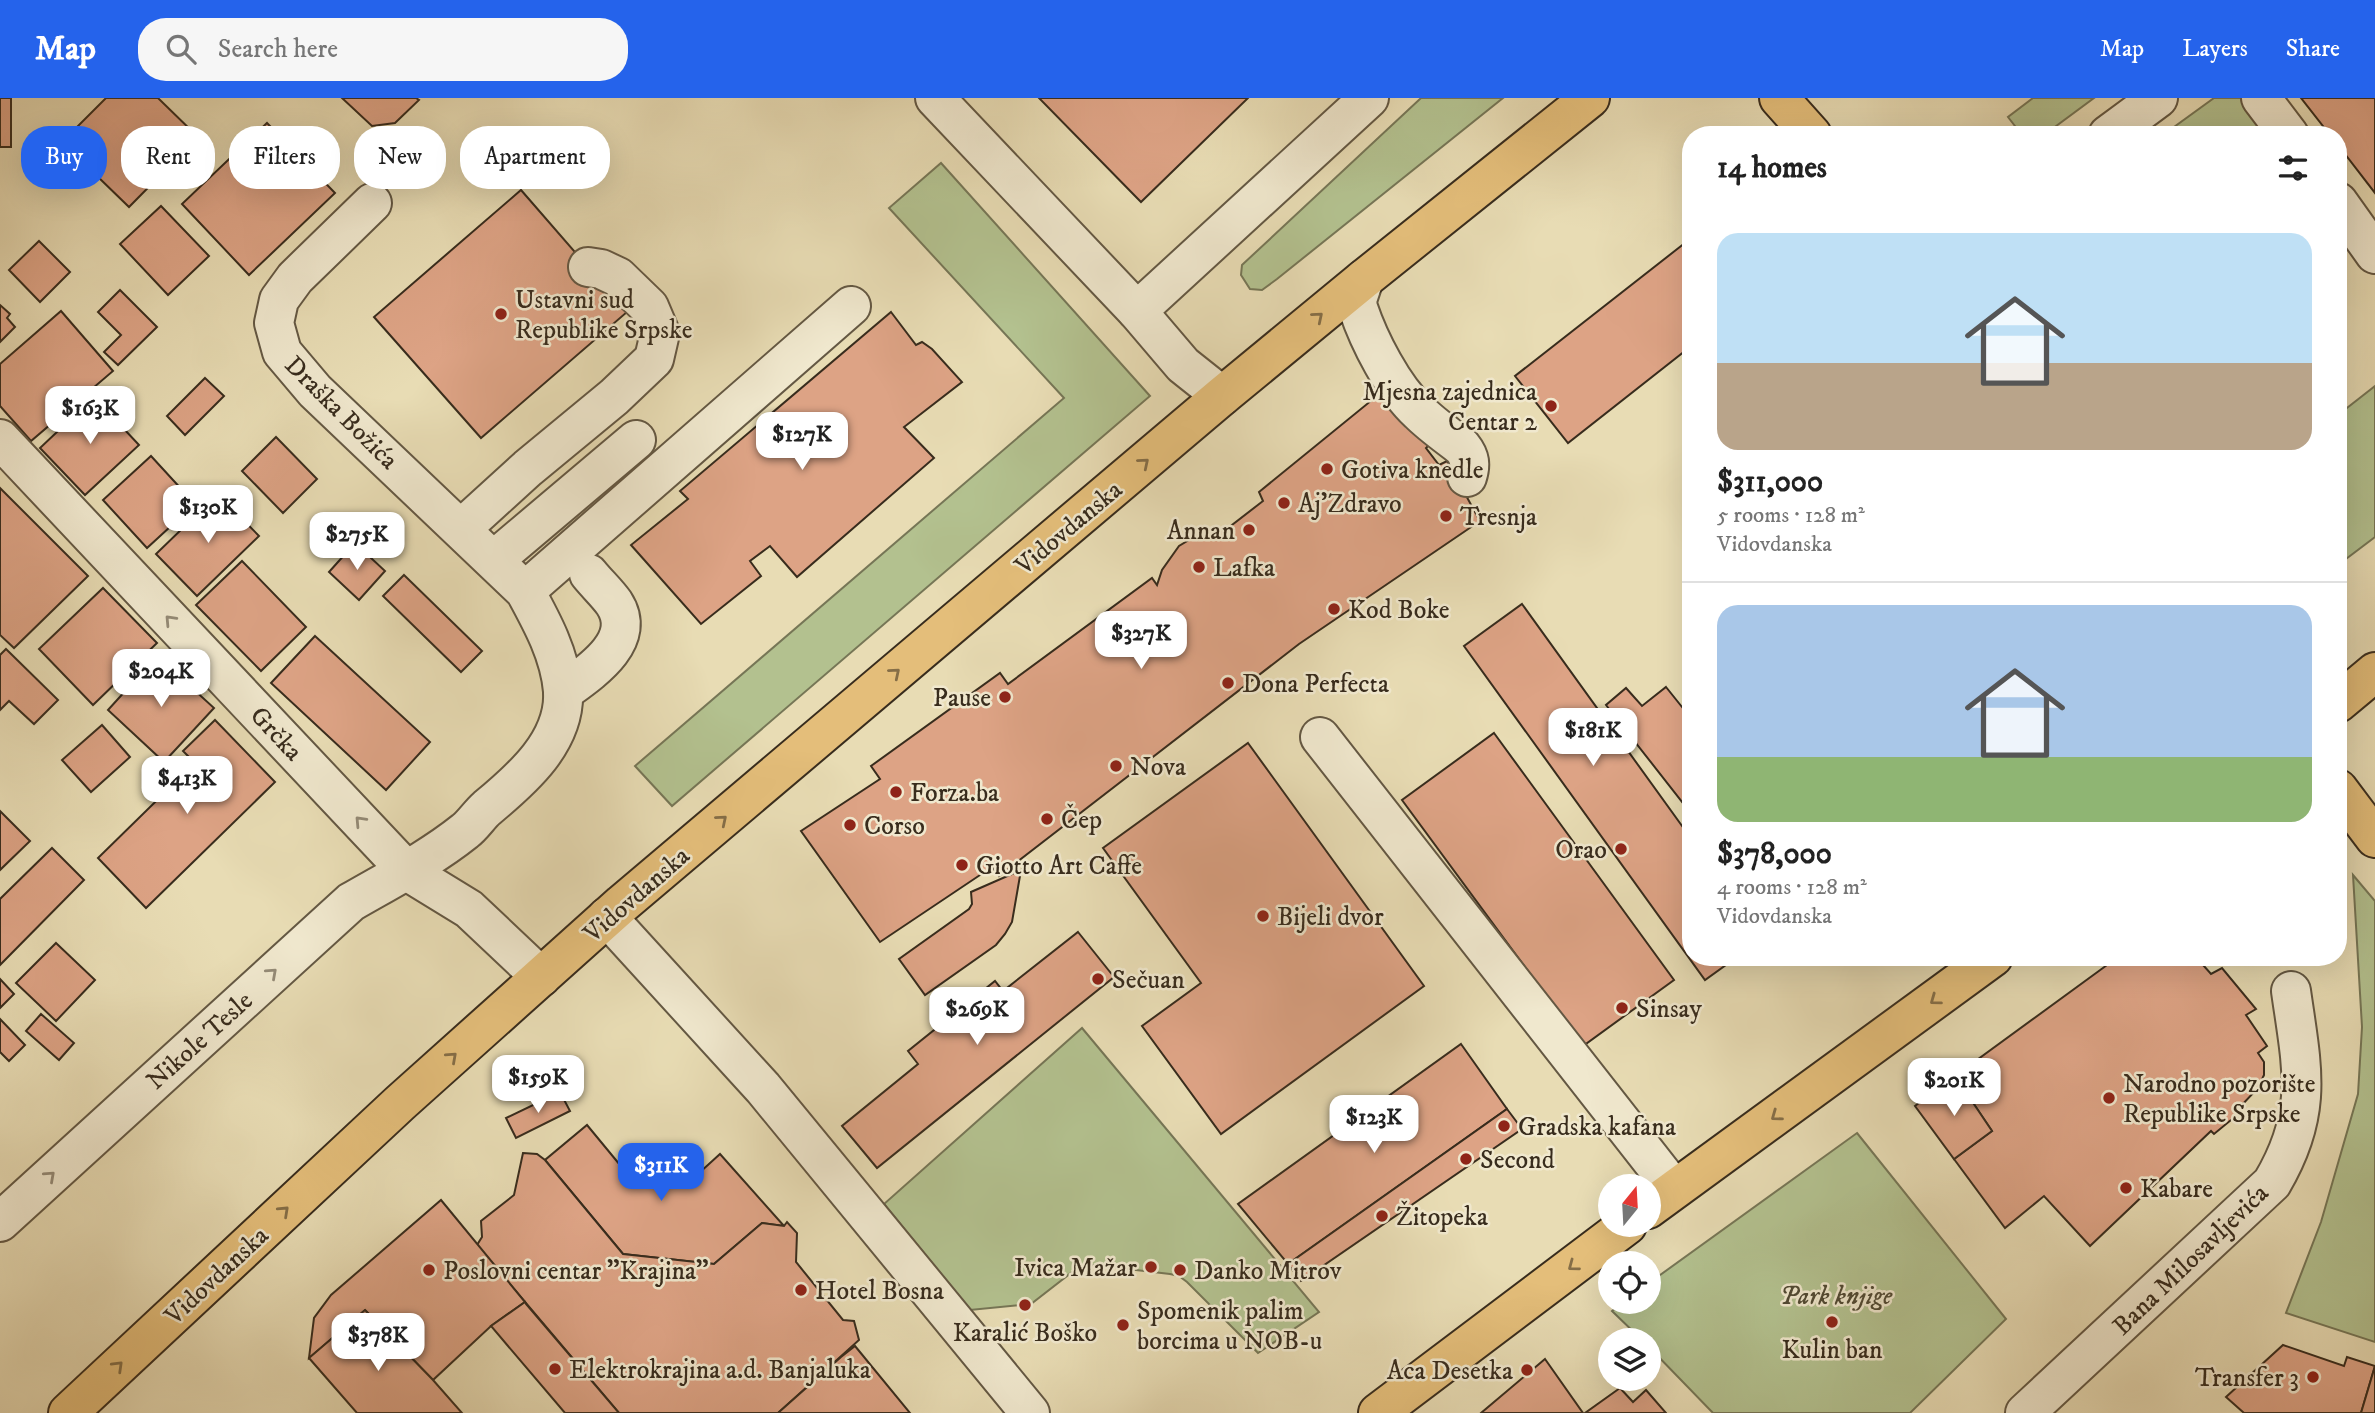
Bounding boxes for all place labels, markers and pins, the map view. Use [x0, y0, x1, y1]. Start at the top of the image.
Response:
place label: Ustavni sud Republike Srpske [515, 284, 692, 347]
marker: Ustavni sud Republike Srpske [493, 306, 509, 322]
place label: Mjesna zajednica Centar 2 [1362, 376, 1537, 439]
pin: $163K [41, 386, 139, 446]
marker: Mjesna zajednica Centar 2 [1543, 398, 1559, 414]
pin: $127K [753, 412, 851, 472]
place label: Gotiva knedle [1341, 454, 1484, 487]
marker: Gotiva knedle [1319, 461, 1335, 477]
pin: $130K [159, 486, 257, 545]
place label: Aj'Zdravo [1298, 488, 1402, 521]
marker: Aj'Zdravo [1276, 495, 1292, 511]
place label: Tresnja [1460, 501, 1537, 534]
marker: Tresnja [1438, 508, 1454, 524]
pin: $275K [308, 512, 406, 572]
place label: Annan [1167, 515, 1235, 548]
marker: Annan [1241, 522, 1257, 538]
place label: Lafka [1213, 552, 1275, 585]
marker: Lafka [1191, 559, 1207, 575]
place label: Kod Boke [1348, 594, 1450, 627]
marker: Kod Boke [1326, 601, 1342, 617]
pin: $327K [1092, 612, 1190, 671]
pin: $204K [112, 650, 210, 709]
place label: Dona Perfecta [1242, 668, 1389, 701]
marker: Dona Perfecta [1220, 675, 1236, 691]
place label: Pause [933, 682, 991, 715]
marker: Pause [997, 689, 1013, 705]
pin: $181K [1544, 708, 1642, 768]
place label: Nova [1130, 751, 1186, 784]
pin: $413K [138, 756, 236, 816]
marker: Nova [1108, 758, 1124, 774]
place label: Forza.ba [910, 777, 999, 810]
marker: Forza.ba [888, 784, 904, 800]
place label: Čep [1061, 803, 1102, 837]
place label: Corso [864, 810, 925, 843]
marker: Čep [1039, 811, 1055, 827]
marker: Corso [842, 817, 858, 833]
place label: Orao [1555, 834, 1607, 867]
marker: Orao [1613, 841, 1629, 857]
place label: Giotto Art Caffe [976, 850, 1142, 883]
marker: Giotto Art Caffe [954, 857, 970, 873]
place label: Bijeli dvor [1277, 901, 1384, 934]
marker: Bijeli dvor [1255, 908, 1271, 924]
place label: Sečuan [1112, 964, 1185, 997]
marker: Sečuan [1090, 971, 1106, 987]
pin: $269K [928, 988, 1026, 1047]
place label: Sinsay [1636, 993, 1703, 1026]
marker: Sinsay [1614, 1000, 1630, 1016]
pin: $159K [489, 1056, 587, 1115]
pin: $201K [1905, 1058, 2003, 1118]
place label: Narodno pozorište Republike Srpske [2123, 1068, 2315, 1131]
marker: Narodno pozorište Republike Srpske [2101, 1090, 2117, 1106]
pin: $123K [1325, 1096, 1423, 1155]
place label: Gradska kafana [1518, 1111, 1676, 1144]
marker: Gradska kafana [1496, 1118, 1512, 1134]
pin: $311K [612, 1144, 710, 1203]
place label: Second [1480, 1144, 1555, 1177]
marker: Second [1458, 1151, 1474, 1167]
place label: Kabare [2140, 1173, 2213, 1206]
marker: Kabare [2118, 1180, 2134, 1196]
place label: Žitopeka [1396, 1200, 1488, 1234]
marker: Žitopeka [1374, 1208, 1390, 1224]
place label: Ivica Mažar [1014, 1252, 1137, 1285]
place label: Poslovni centar "Krajina" [443, 1255, 709, 1288]
place label: Danko Mitrov [1194, 1255, 1342, 1288]
marker: Ivica Mažar [1143, 1259, 1159, 1275]
marker: Poslovni centar "Krajina" [421, 1262, 437, 1278]
marker: Danko Mitrov [1172, 1262, 1188, 1278]
place label: Hotel Bosna [815, 1275, 944, 1308]
marker: Hotel Bosna [793, 1282, 809, 1298]
place label: Spomenik palim borcima u NOB-u [1137, 1295, 1322, 1358]
marker: Karalić Boško [1017, 1297, 1033, 1313]
pin: $378K [329, 1314, 427, 1373]
marker: Kulin ban [1824, 1314, 1840, 1330]
place label: Karalić Boško [953, 1317, 1097, 1350]
marker: Spomenik palim borcima u NOB-u [1115, 1317, 1131, 1333]
place label: Kulin ban [1781, 1334, 1883, 1367]
place label: Elektrokrajina a.d. Banjaluka [569, 1354, 871, 1387]
place label: Aca Desetka [1387, 1355, 1513, 1388]
marker: Elektrokrajina a.d. Banjaluka [547, 1361, 563, 1377]
marker: Aca Desetka [1519, 1362, 1535, 1378]
place label: Transfer 3 [2195, 1362, 2299, 1395]
marker: Transfer 3 [2305, 1369, 2321, 1385]

